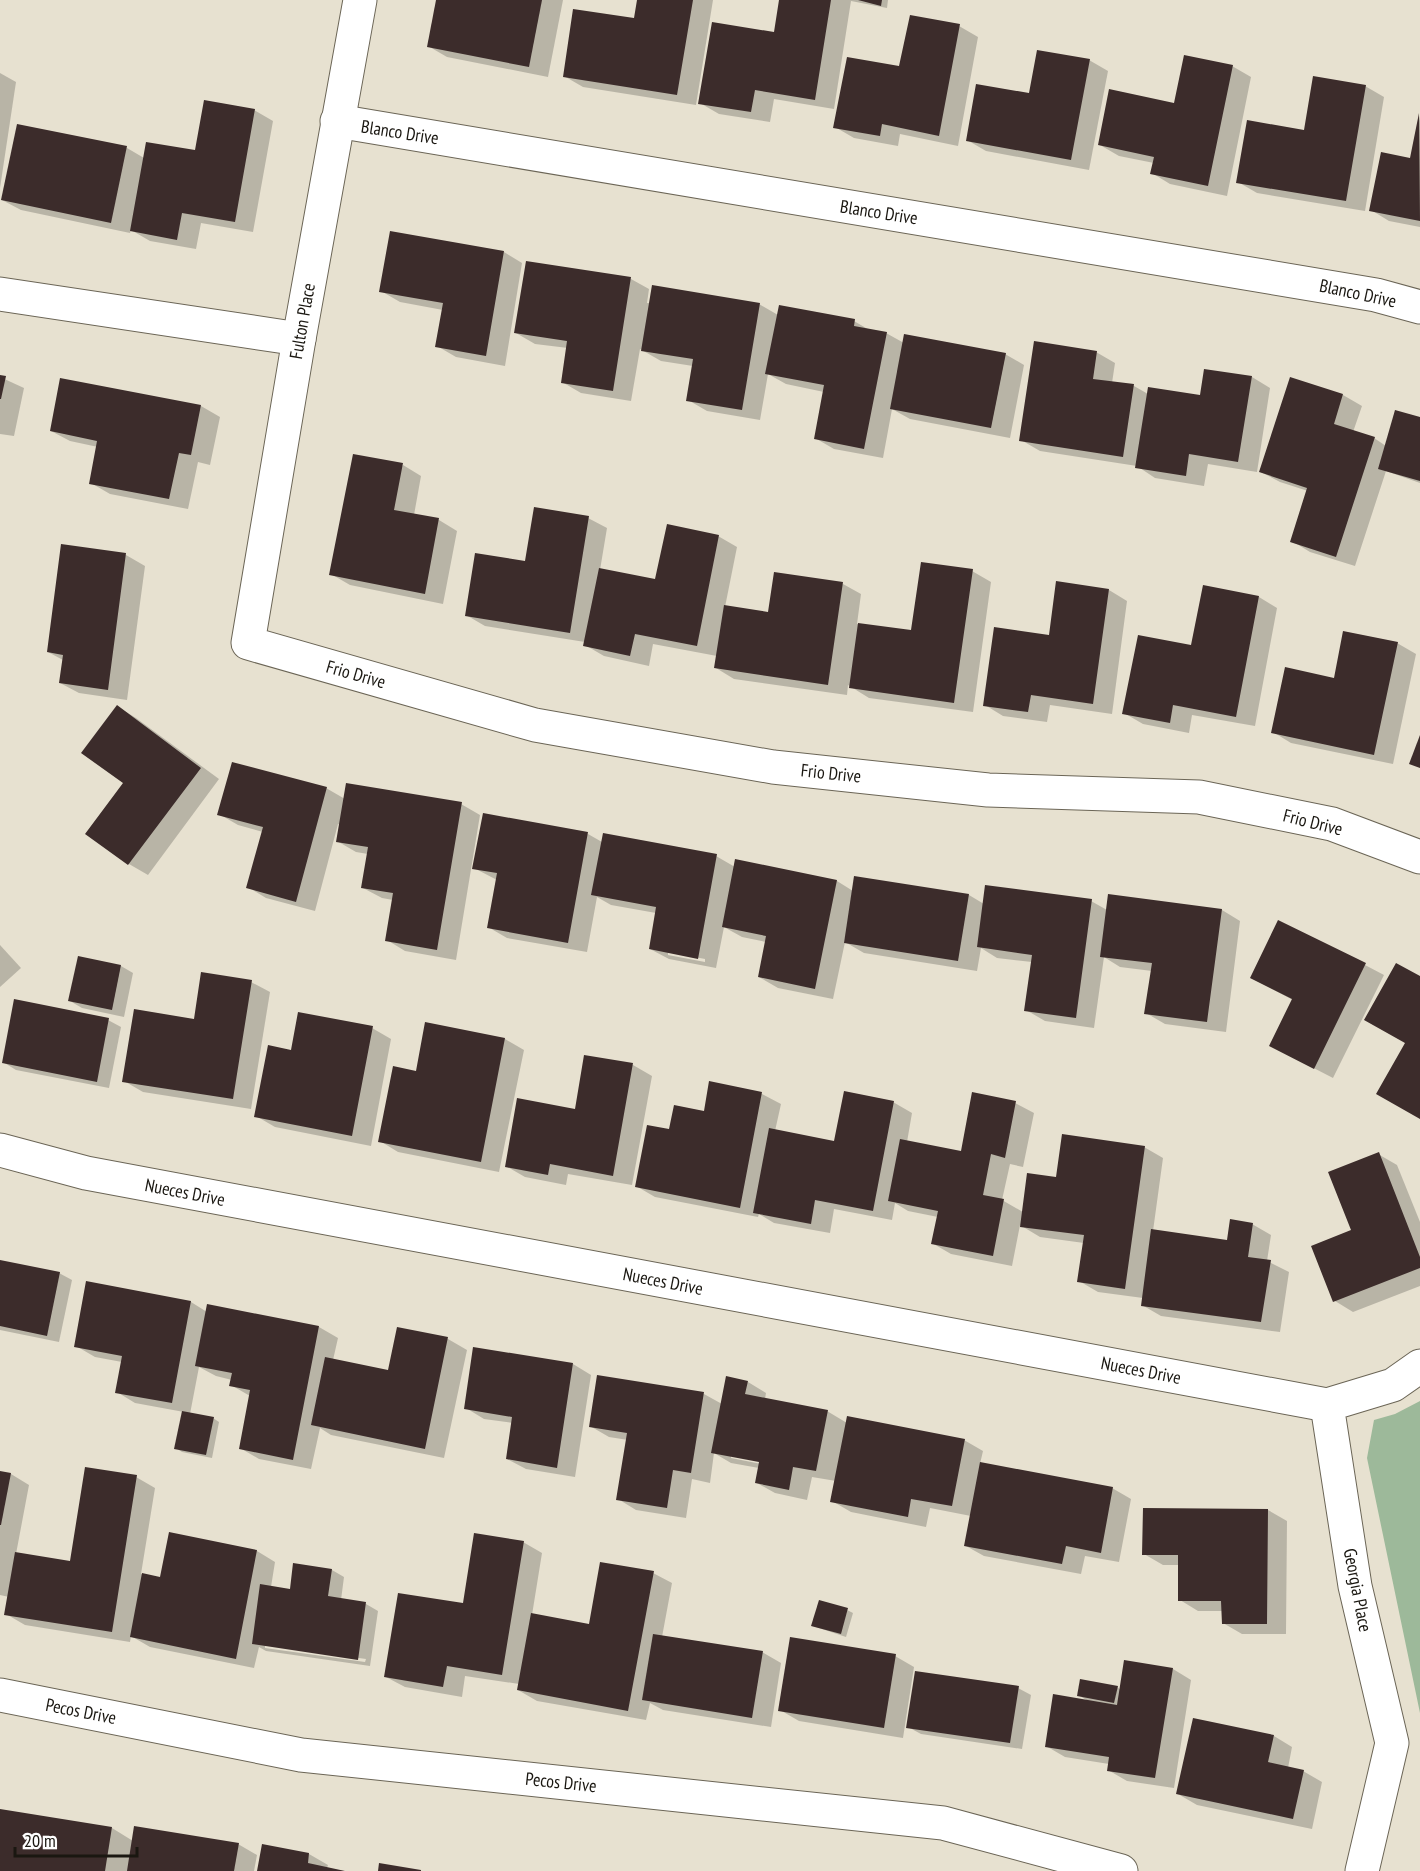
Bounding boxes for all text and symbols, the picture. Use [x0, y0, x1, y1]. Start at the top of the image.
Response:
street label: Blanco Drive [360, 115, 440, 149]
street label: Blanco Drive [839, 195, 919, 229]
street label: Blanco Drive [1317, 274, 1399, 312]
street label: Fulton Place [284, 281, 320, 361]
street label: Frio Drive [324, 655, 388, 693]
street label: Frio Drive [800, 758, 862, 788]
street label: Frio Drive [1281, 804, 1345, 840]
street label: Nueces Drive [143, 1173, 227, 1211]
street label: Nueces Drive [621, 1262, 705, 1300]
street label: Nueces Drive [1099, 1351, 1183, 1389]
street label: Georgia Place [1339, 1546, 1377, 1634]
street label: Pecos Drive [44, 1693, 118, 1729]
street label: Pecos Drive [524, 1767, 598, 1797]
scale bar [15, 1820, 136, 1858]
text: 20 m [24, 1829, 56, 1852]

